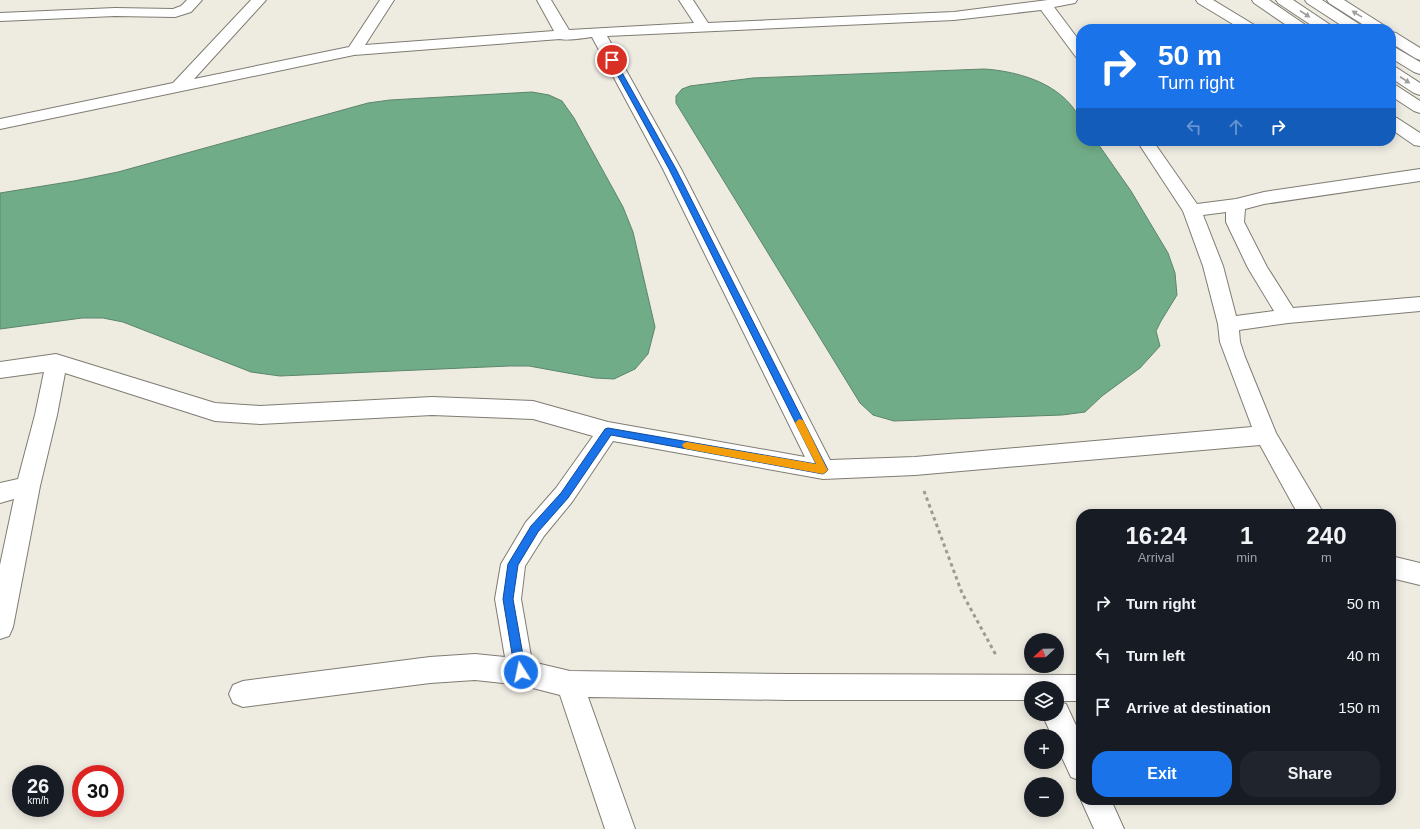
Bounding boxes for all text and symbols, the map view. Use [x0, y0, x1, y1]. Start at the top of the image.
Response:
one-way arrow [1299, 11, 1311, 18]
one-way arrow [1351, 11, 1363, 18]
icon: right [1092, 40, 1144, 92]
text: 50 m [1158, 40, 1222, 71]
pin [595, 43, 629, 77]
icon: arrive [601, 49, 623, 71]
text: Turn right [1158, 73, 1234, 93]
one-way arrow [1400, 77, 1411, 84]
icon: left [1183, 116, 1205, 138]
icon: ahead [1225, 116, 1247, 138]
icon: right [1267, 116, 1289, 138]
text: 16:24 [1125, 522, 1187, 549]
text: 1 [1240, 522, 1253, 549]
text: 240 [1307, 522, 1347, 549]
text: Arrival [1138, 550, 1175, 565]
text: min [1236, 550, 1257, 565]
text: m [1321, 550, 1332, 565]
icon: right [1092, 592, 1114, 614]
text: Turn right [1126, 595, 1196, 612]
text: 50 m [1347, 595, 1380, 612]
north arrow [1024, 633, 1064, 673]
map controls [1024, 633, 1064, 817]
icon: left [1092, 644, 1114, 666]
text: Turn left [1126, 647, 1185, 664]
text: 40 m [1347, 647, 1380, 664]
position arrow [500, 651, 542, 693]
button: layers [1024, 681, 1064, 721]
icon: arrive [1092, 696, 1114, 718]
text: Arrive at destination [1126, 699, 1271, 716]
text: 150 m [1338, 699, 1380, 716]
button: + [1024, 729, 1064, 769]
button: Exit [1092, 751, 1232, 797]
button: Share [1240, 751, 1380, 797]
speed limit sign: 30 [72, 765, 124, 817]
text: 26 [27, 775, 49, 797]
button: − [1024, 777, 1064, 817]
text: km/h [27, 795, 49, 806]

